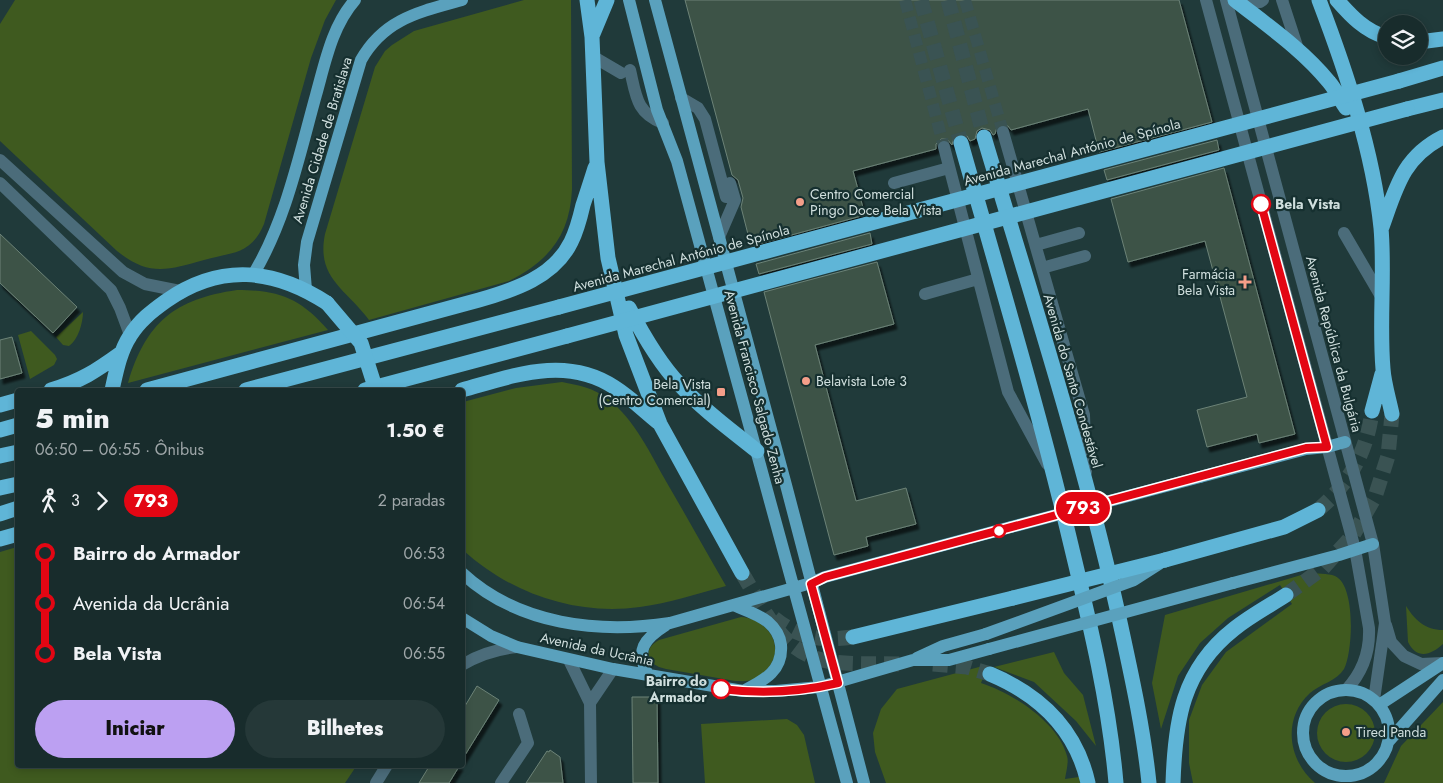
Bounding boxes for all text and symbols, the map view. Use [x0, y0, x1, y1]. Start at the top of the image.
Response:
map controls [1378, 15, 1428, 65]
button: layers [1378, 15, 1428, 65]
street label: Avenida Cidade de Bratislava [287, 54, 357, 226]
street label: Avenida Marechal António de Spínola [961, 113, 1183, 191]
place label: Centro Comercial Pingo Doce Bela Vista [810, 184, 942, 220]
marker: Bela Vista [1251, 194, 1271, 214]
place label: Bela Vista [1275, 194, 1340, 214]
marker: Centro Comercial Pingo Doce Bela Vista [794, 196, 806, 208]
street label: Avenida Marechal António de Spínola [570, 219, 792, 297]
street label: Avenida República da Bulgária [1301, 254, 1367, 434]
place label: Farmácia Bela Vista [1177, 264, 1235, 300]
marker: Farmácia Bela Vista [1239, 276, 1251, 288]
street label: Avenida Francisco Salgado Zenha [719, 288, 791, 486]
street label: Avenida do Santo Condestável [1039, 292, 1107, 470]
place label: Belavista Lote 3 [816, 371, 907, 391]
place label: Bela Vista (Centro Comercial) [598, 374, 711, 410]
marker: Belavista Lote 3 [800, 375, 812, 387]
marker: Bela Vista (Centro Comercial) [715, 386, 727, 398]
text: 5 min [35, 398, 110, 439]
text: 1.50 € [386, 417, 445, 444]
text: 06:50 – 06:55 · Ônibus [35, 438, 204, 461]
icon: walk [35, 487, 63, 515]
icon: forward [88, 487, 116, 515]
text: 793 [134, 488, 168, 514]
text: 3 [71, 489, 80, 512]
text: 2 paradas [378, 489, 445, 512]
line badge: 793 [1054, 492, 1112, 524]
text: 793 [1066, 495, 1100, 521]
unlabelled marker [992, 524, 1006, 538]
text: Bairro do Armador [73, 540, 240, 567]
text: 06:53 [404, 542, 445, 565]
text: Avenida da Ucrânia [73, 590, 229, 617]
text: 06:54 [403, 592, 445, 615]
street label: Avenida da Ucrânia [539, 627, 655, 671]
text: Bela Vista [73, 640, 162, 667]
text: 06:55 [403, 642, 445, 665]
place label: Bairro do Armador [646, 671, 707, 707]
marker: Bairro do Armador [711, 679, 731, 699]
button: Iniciar [35, 700, 235, 758]
button: Bilhetes [245, 700, 445, 758]
place label: Tired Panda [1356, 722, 1426, 742]
marker: Tired Panda [1340, 726, 1352, 738]

